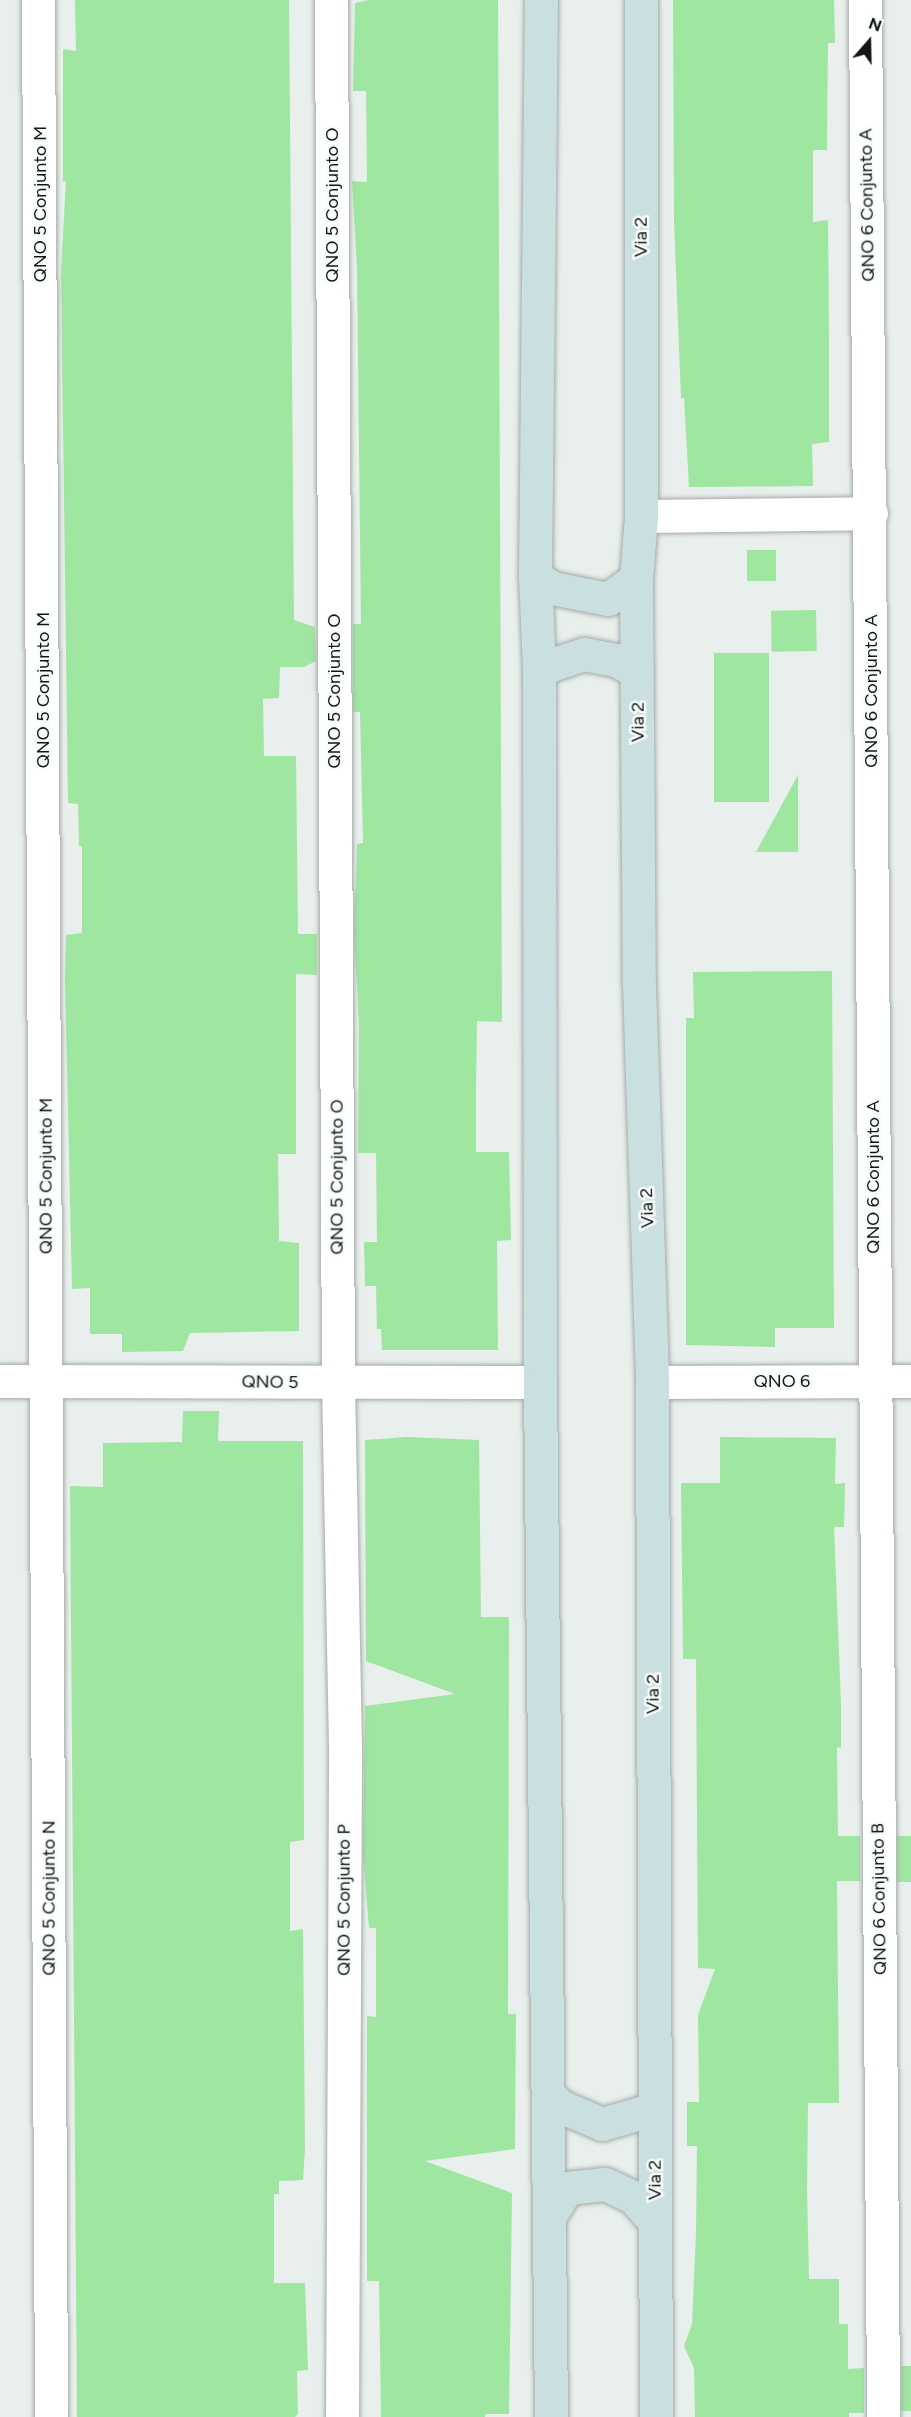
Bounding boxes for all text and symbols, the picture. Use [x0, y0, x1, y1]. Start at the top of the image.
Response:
north arrow [839, 12, 899, 72]
text: N [866, 14, 884, 36]
street label: QNO 5 Conjunto M [29, 126, 51, 282]
street label: QNO 5 Conjunto O [321, 127, 343, 283]
street label: QNO 6 Conjunto A [855, 128, 879, 282]
street label: Via 2 [630, 217, 652, 257]
street label: QNO 5 Conjunto M [32, 612, 54, 768]
street label: QNO 5 Conjunto O [323, 613, 345, 769]
street label: QNO 6 Conjunto A [860, 614, 882, 768]
street label: Via 2 [627, 702, 649, 742]
street label: QNO 5 Conjunto M [35, 1098, 57, 1254]
street label: QNO 5 Conjunto O [326, 1099, 348, 1255]
street label: QNO 6 Conjunto A [862, 1100, 884, 1254]
street label: Via 2 [636, 1187, 658, 1229]
street label: QNO 6 [754, 1370, 810, 1392]
street label: QNO 5 [241, 1371, 299, 1393]
street label: Via 2 [642, 1674, 664, 1714]
street label: QNO 5 Conjunto N [38, 1820, 60, 1976]
street label: QNO 6 Conjunto B [867, 1823, 891, 1975]
street label: QNO 5 Conjunto P [333, 1824, 355, 1976]
street label: Via 2 [644, 2160, 666, 2200]

